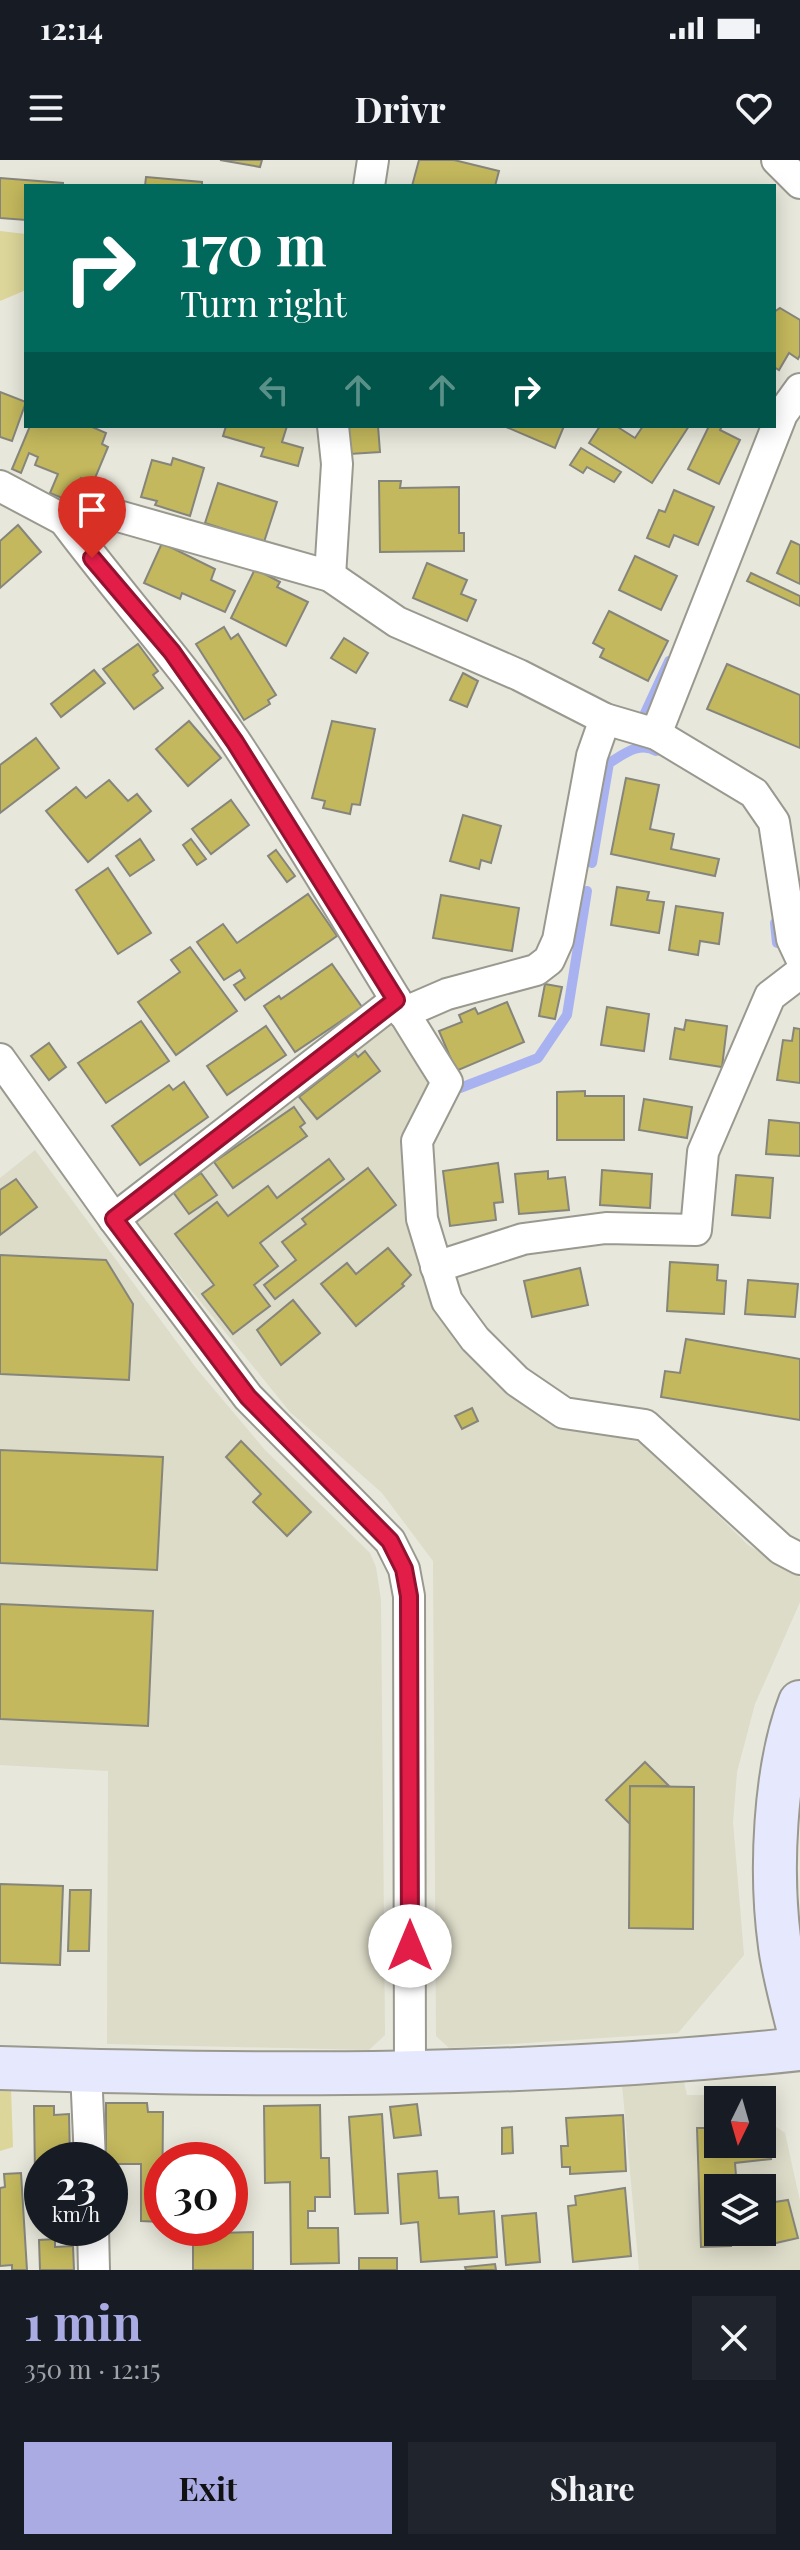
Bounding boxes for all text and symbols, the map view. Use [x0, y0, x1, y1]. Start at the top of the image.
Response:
text: 12:14 [40, 8, 103, 48]
text: Drivr [354, 84, 446, 132]
icon: menu [24, 86, 68, 130]
icon: heart [732, 86, 776, 130]
text: 170 m [180, 206, 327, 281]
icon: right [48, 216, 152, 320]
text: Turn right [180, 278, 347, 326]
icon: left [252, 368, 296, 412]
icon: ahead [336, 368, 380, 412]
icon: ahead [420, 368, 464, 412]
icon: right [504, 368, 548, 412]
pin [58, 476, 126, 558]
icon: arrive [70, 488, 114, 532]
position arrow [368, 1904, 452, 1988]
north arrow [704, 2086, 776, 2158]
map controls [704, 2086, 776, 2246]
speed limit sign: 30 [144, 2142, 248, 2246]
text: 23 [56, 2157, 96, 2210]
button: layers [704, 2174, 776, 2246]
text: km/h [52, 2200, 100, 2227]
text: 1 min [24, 2289, 142, 2353]
button: close [692, 2296, 776, 2380]
text: 350 m · 12:15 [24, 2351, 161, 2386]
button: Exit [24, 2442, 392, 2534]
button: Share [408, 2442, 776, 2534]

